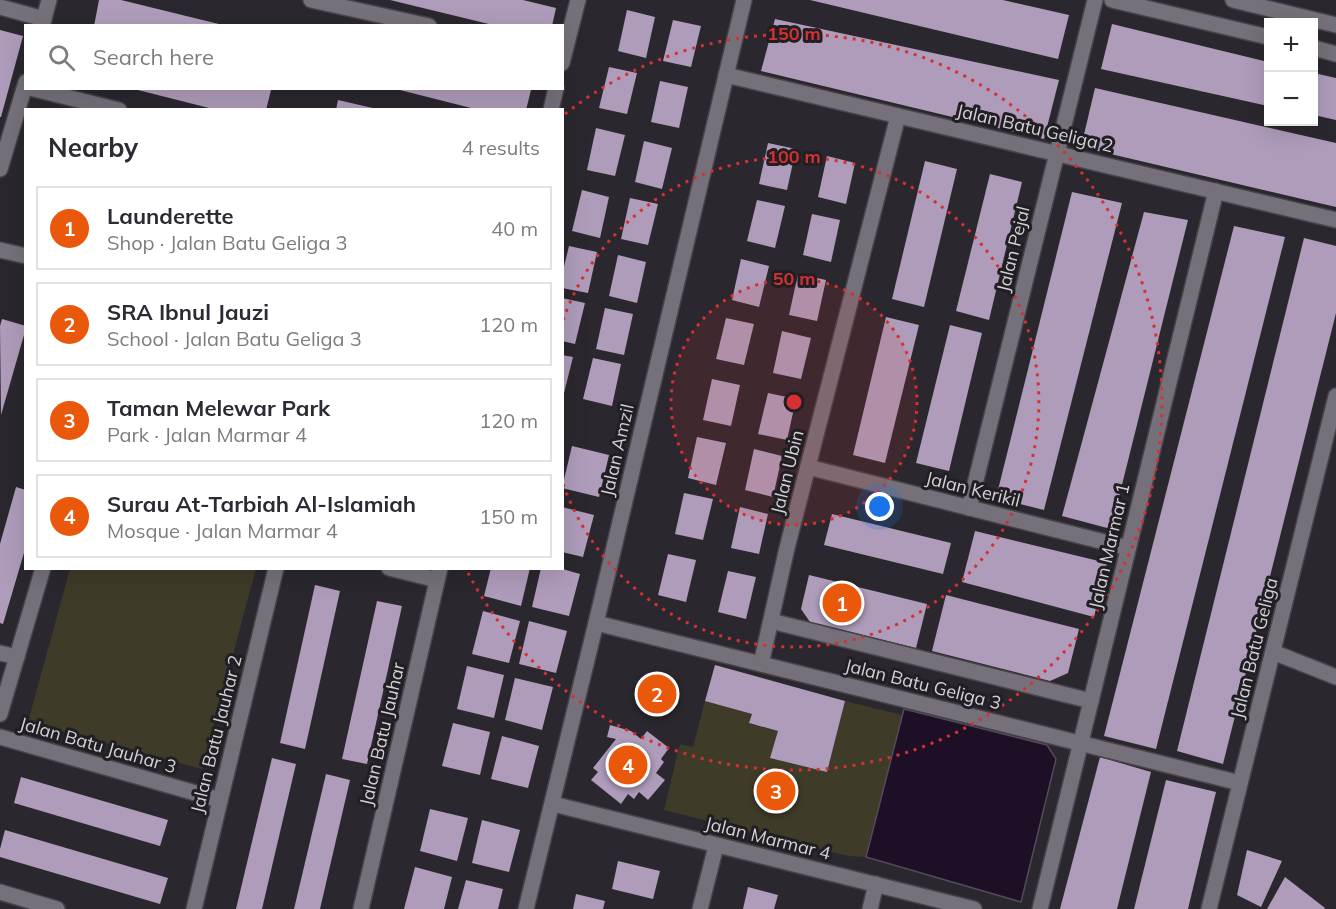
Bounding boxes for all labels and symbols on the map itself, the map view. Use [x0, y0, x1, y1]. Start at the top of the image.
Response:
text: 150 m [767, 22, 821, 45]
street label: Jalan Batu Geliga 2 [954, 99, 1116, 157]
text: 100 m [767, 145, 821, 168]
street label: Jalan Pejal [991, 204, 1035, 294]
text: 50 m [773, 267, 815, 290]
centre of rings [784, 392, 804, 412]
street label: Jalan Amzil [595, 402, 639, 498]
street label: Jalan Ubin [765, 428, 809, 516]
street label: Jalan Kerikil [923, 466, 1023, 512]
street label: Jalan Marmar 1 [1083, 481, 1135, 611]
your location [865, 492, 894, 521]
street label: Jalan Batu Geliga [1225, 575, 1283, 721]
pin: 1 [822, 580, 862, 626]
street label: Jalan Batu Jauhar 2 [185, 653, 247, 815]
street label: Jalan Batu Geliga 3 [843, 653, 1003, 715]
street label: Jalan Batu Jauhar [354, 660, 410, 808]
pin: 2 [638, 672, 676, 716]
street label: Jalan Batu Jauhar 3 [17, 712, 179, 778]
pin: 4 [608, 742, 648, 788]
pin: 3 [756, 768, 796, 814]
street label: Jalan Marmar 4 [703, 811, 833, 865]

